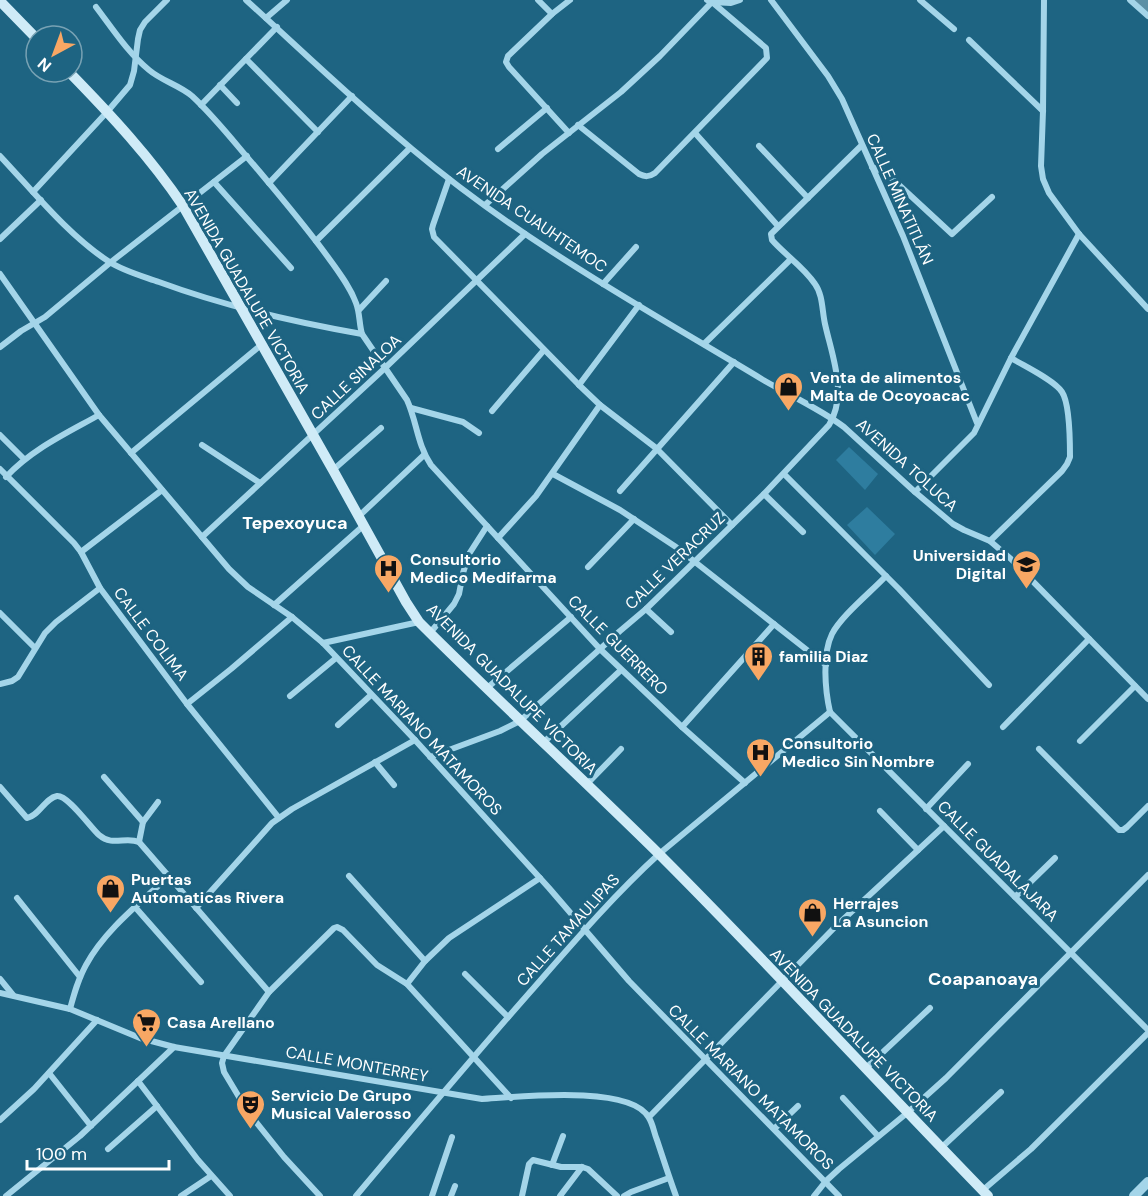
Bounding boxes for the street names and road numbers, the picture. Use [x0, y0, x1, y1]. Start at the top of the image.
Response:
street label: CALLE MINATITLÁN [862, 130, 938, 268]
street label: AVENIDA CUAUHTEMOC [453, 161, 611, 277]
street label: AVENIDA GUADALUPE VICTORIA [180, 185, 315, 398]
street label: CALLE SINALOA [306, 329, 406, 424]
street label: AVENIDA TOLUCA [852, 414, 963, 516]
street label: CALLE VERACRUZ [620, 508, 730, 614]
street label: CALLE COLIMA [109, 583, 193, 685]
street label: CALLE GUERRERO [563, 590, 673, 700]
street label: AVENIDA GUADALUPE VICTORIA [422, 599, 602, 779]
street label: CALLE MARIANO MATAMOROS [337, 640, 507, 820]
street label: CALLE GUADALAJARA [933, 796, 1063, 926]
street label: CALLE TAMAULIPAS [512, 869, 624, 991]
street label: AVENIDA GUADALUPE VICTORIA [765, 944, 943, 1127]
street label: CALLE MARIANO MATAMOROS [664, 1000, 838, 1174]
street label: CALLE MONTERREY [284, 1041, 430, 1087]

